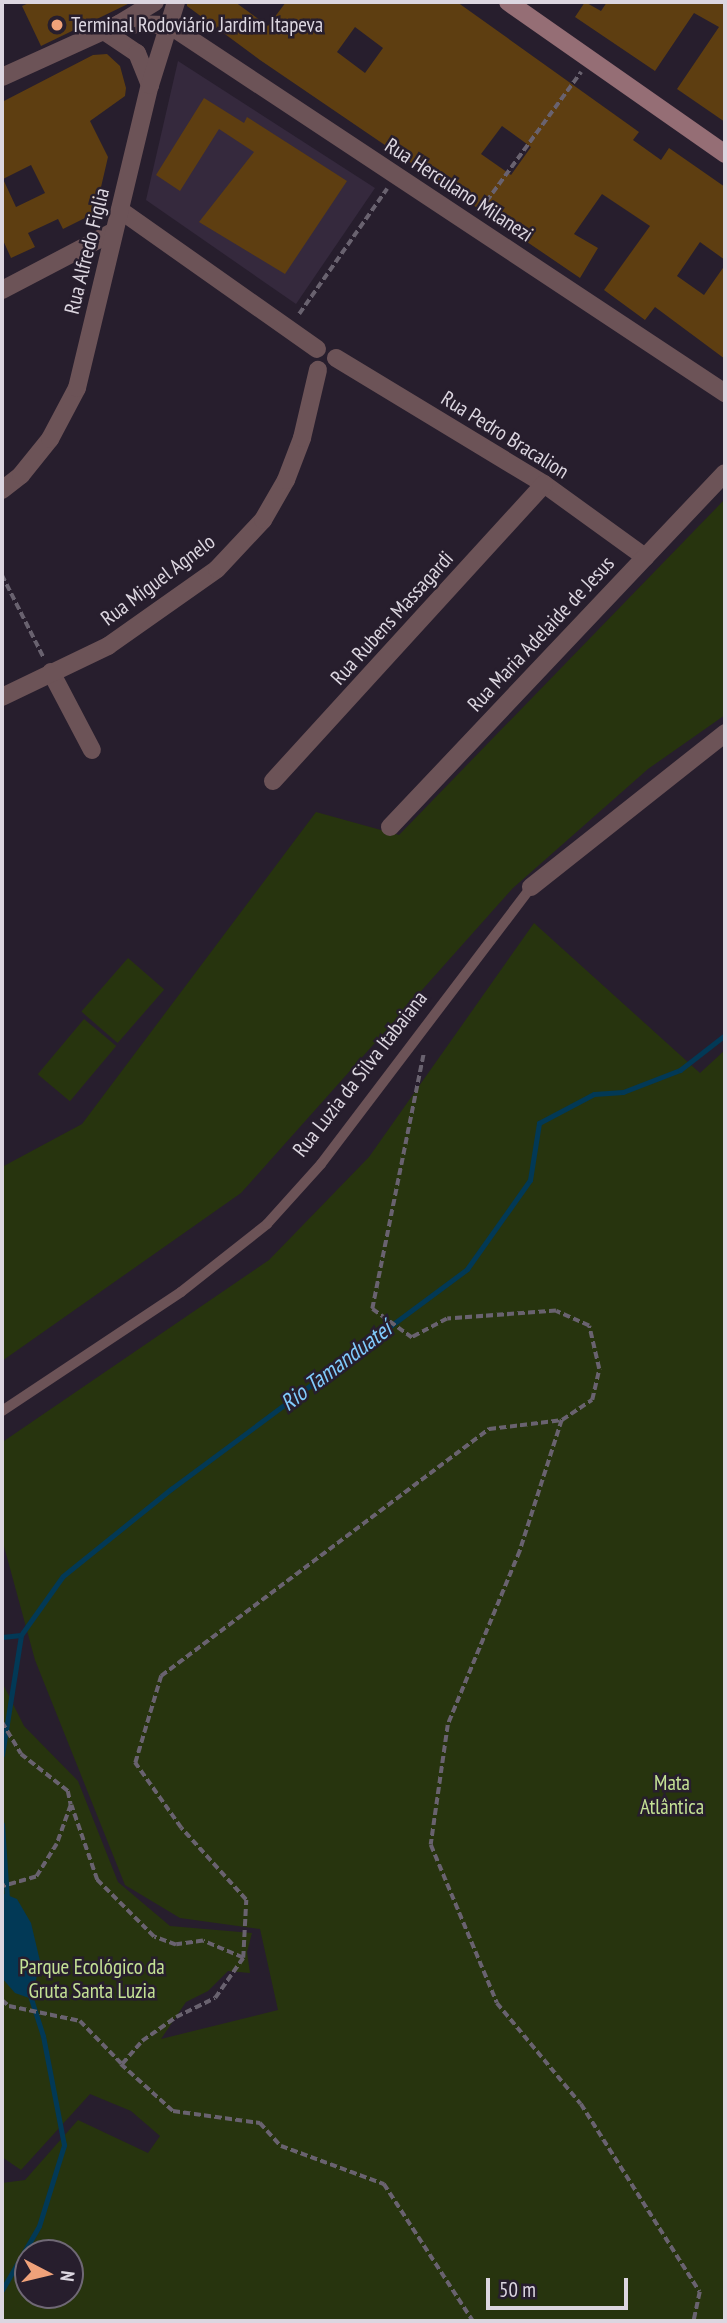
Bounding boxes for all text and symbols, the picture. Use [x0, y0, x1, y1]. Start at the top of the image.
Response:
place label: Terminal Rodoviário Jardim Itapeva [71, 12, 323, 38]
marker: Terminal Rodoviário Jardim Itapeva [49, 17, 65, 33]
street label: Rua Herculano Milanezi [380, 133, 538, 247]
street label: Rua Alfredo Figlia [59, 185, 115, 317]
street label: Rua Pedro Bracalion [437, 386, 573, 484]
street label: Rua Miguel Agnelo [96, 529, 220, 631]
street label: Rua Rubens Massagardi [325, 546, 459, 690]
street label: Rua Maria Adelaide de Jesus [462, 551, 620, 717]
street label: Rua Luzia da Silva Itabaiana [288, 986, 432, 1162]
water label: Rio Tamanduateí [275, 1315, 397, 1417]
park label: Mata Atlântica [640, 1770, 704, 1820]
park label: Parque Ecológico da Gruta Santa Luzia [19, 1954, 165, 2004]
north arrow [14, 2239, 84, 2309]
scale bar [489, 2264, 631, 2308]
text: N [55, 2270, 80, 2283]
text: 50 m [499, 2276, 536, 2303]

